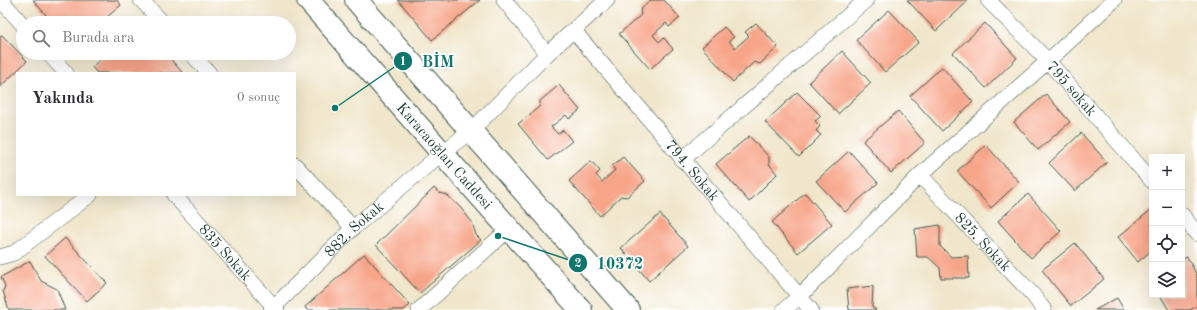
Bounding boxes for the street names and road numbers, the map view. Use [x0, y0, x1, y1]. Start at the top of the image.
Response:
street label: 795 sokak [1043, 59, 1099, 120]
street label: Karacaoğlan Caddesi [393, 100, 494, 213]
street label: 794. Sokak [662, 138, 721, 205]
street label: 882. Sokak [323, 199, 387, 261]
street label: 825. Sokak [951, 211, 1013, 275]
street label: 835 Sokak [195, 222, 253, 285]

